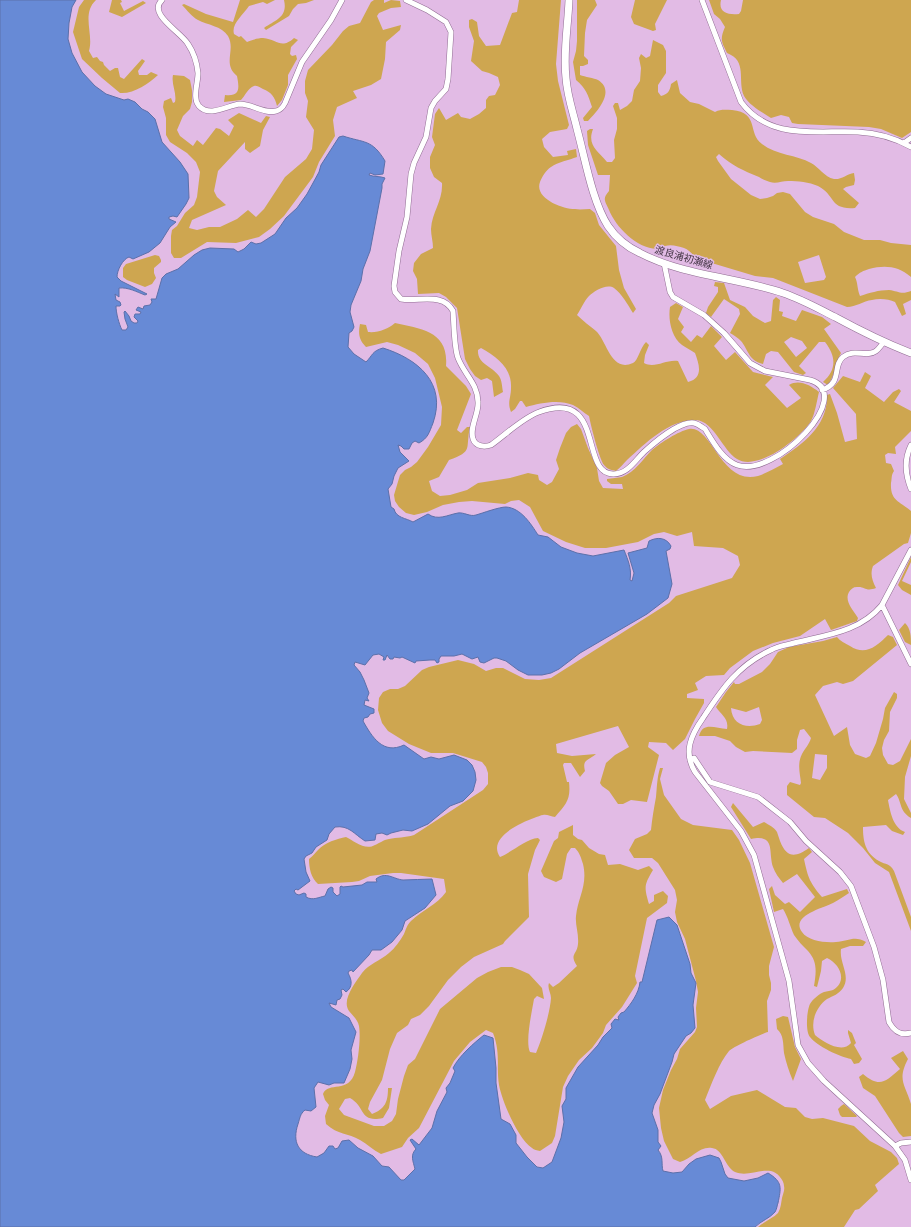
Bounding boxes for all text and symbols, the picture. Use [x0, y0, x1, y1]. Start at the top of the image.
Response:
street label: 渡良浦初瀬線 [654, 244, 714, 271]

